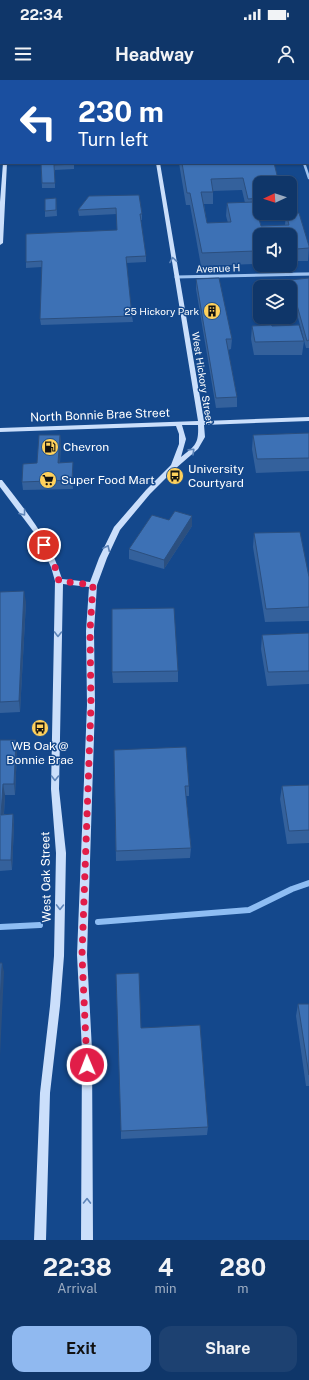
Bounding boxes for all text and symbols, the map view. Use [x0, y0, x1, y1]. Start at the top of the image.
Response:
text: 22:34 [20, 6, 63, 23]
icon: menu [12, 43, 34, 65]
icon: person [275, 43, 297, 65]
text: Headway [115, 44, 194, 65]
text: 230 m [78, 95, 164, 128]
icon: left [12, 96, 64, 148]
text: Turn left [78, 129, 148, 150]
north arrow [253, 176, 297, 220]
map controls [253, 176, 297, 324]
button: sound [253, 228, 297, 272]
one-way arrow [169, 257, 178, 263]
street label: Avenue H [196, 261, 240, 275]
button: layers [253, 280, 297, 324]
building icon: 25 Hickory Park [202, 301, 222, 321]
place label: 25 Hickory Park [125, 305, 199, 317]
street label: West Hickory Street [190, 331, 216, 425]
street label: North Bonnie Brae Street [30, 406, 170, 424]
fuel station icon: Chevron [40, 437, 60, 457]
place label: Chevron [63, 440, 109, 454]
one-way arrow [187, 448, 195, 456]
place label: University Courtyard [188, 462, 244, 490]
bus stop icon: University Courtyard [165, 466, 185, 486]
supermarket icon: Super Food Mart [38, 470, 58, 490]
place label: Super Food Mart [61, 473, 155, 487]
one-way arrow [18, 509, 25, 516]
pin [27, 528, 61, 562]
icon: arrive [33, 534, 55, 556]
one-way arrow [102, 545, 110, 553]
one-way arrow [54, 631, 62, 637]
bus stop icon: WB Oak @ Bonnie Brae [30, 718, 50, 738]
place label: WB Oak @ Bonnie Brae [6, 739, 74, 767]
one-way arrow [51, 775, 59, 781]
street label: West Oak Street [38, 831, 54, 923]
one-way arrow [56, 904, 64, 910]
position arrow [66, 1044, 108, 1086]
one-way arrow [83, 1198, 91, 1204]
text: 22:38 [43, 1253, 112, 1281]
text: 4 [158, 1253, 173, 1281]
text: 280 [219, 1253, 266, 1281]
text: Arrival [57, 1281, 97, 1296]
text: min [155, 1281, 177, 1296]
text: m [237, 1281, 248, 1296]
button: Exit [12, 1326, 151, 1372]
button: Share [159, 1326, 297, 1372]

